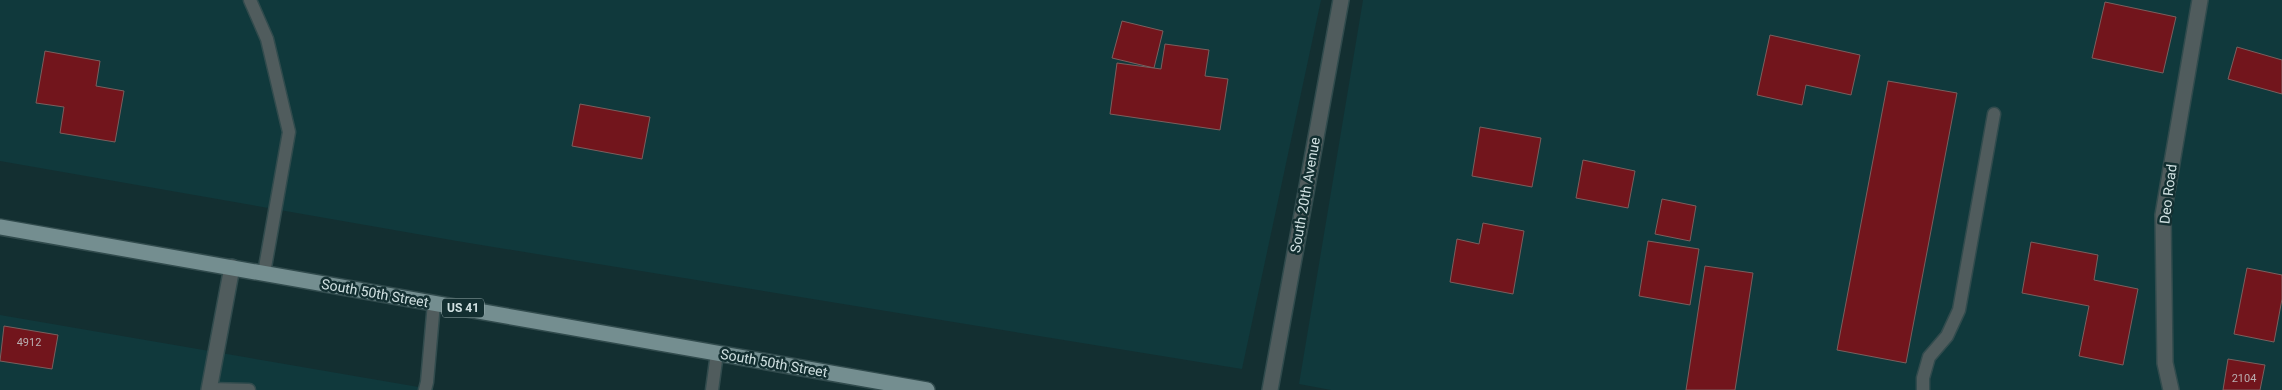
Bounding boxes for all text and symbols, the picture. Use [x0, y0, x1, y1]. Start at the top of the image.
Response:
street label: South 20th Avenue [1287, 136, 1323, 254]
street label: Deo Road [2156, 163, 2180, 225]
street label: South 50th Street [320, 276, 430, 310]
road number: US 41 [442, 298, 484, 318]
house number: 4912 [17, 336, 41, 349]
street label: South 50th Street [719, 346, 829, 380]
house number: 2104 [2232, 372, 2256, 385]

